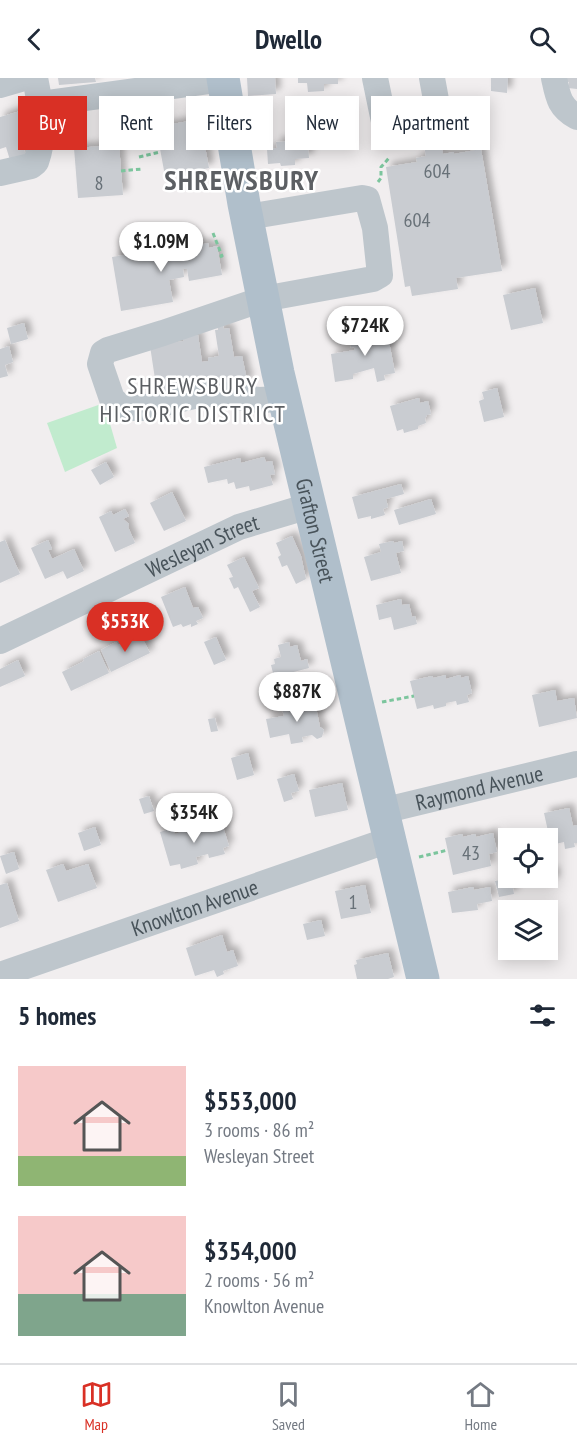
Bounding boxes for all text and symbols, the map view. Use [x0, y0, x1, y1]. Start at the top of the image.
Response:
text: Dwello [255, 22, 322, 56]
icon: back [18, 23, 51, 56]
icon: search [526, 23, 559, 56]
chip: Buy [18, 96, 87, 150]
chip: Rent [99, 96, 174, 150]
chip: Filters [186, 96, 273, 150]
chip: New [285, 96, 359, 150]
chip: Apartment [371, 96, 490, 150]
house number: 604 [424, 158, 451, 184]
district label: SHREWSBURY [164, 161, 320, 198]
house number: 8 [95, 170, 104, 196]
house number: 604 [404, 207, 431, 233]
pin: $1.09M [112, 222, 210, 273]
text: $1.09M [133, 228, 189, 254]
pin: $724K [323, 306, 407, 357]
text: $724K [341, 312, 389, 338]
district label: SHREWSBURY HISTORIC DISTRICT [99, 370, 287, 429]
street label: Grafton Street [290, 475, 342, 585]
street label: Wesleyan Street [141, 508, 262, 583]
pin: $553K [83, 602, 167, 653]
text: $553K [101, 608, 149, 634]
pin: $887K [255, 672, 339, 723]
text: $887K [273, 678, 321, 704]
street label: Raymond Avenue [413, 759, 546, 816]
pin: $354K [152, 793, 236, 844]
text: $354K [170, 799, 218, 825]
map controls [498, 828, 558, 960]
button: locate [498, 828, 558, 888]
house number: 43 [462, 840, 480, 866]
street label: Knowlton Avenue [128, 873, 262, 942]
house number: 1 [349, 889, 358, 915]
button: layers [498, 900, 558, 960]
text: 5 homes [18, 999, 96, 1032]
icon: filters [526, 999, 559, 1032]
text: $553,000 [204, 1084, 297, 1117]
icon: home [66, 1090, 138, 1162]
text: 3 rooms · 86 m² [204, 1117, 314, 1143]
text: Wesleyan Street [204, 1143, 314, 1169]
text: $354,000 [204, 1234, 297, 1267]
icon: home [66, 1240, 138, 1312]
text: 2 rooms · 56 m² [204, 1267, 314, 1293]
text: Knowlton Avenue [204, 1293, 324, 1319]
tab: Map [80, 1378, 113, 1434]
tab: Saved [272, 1378, 305, 1434]
tab: Home [464, 1378, 497, 1434]

